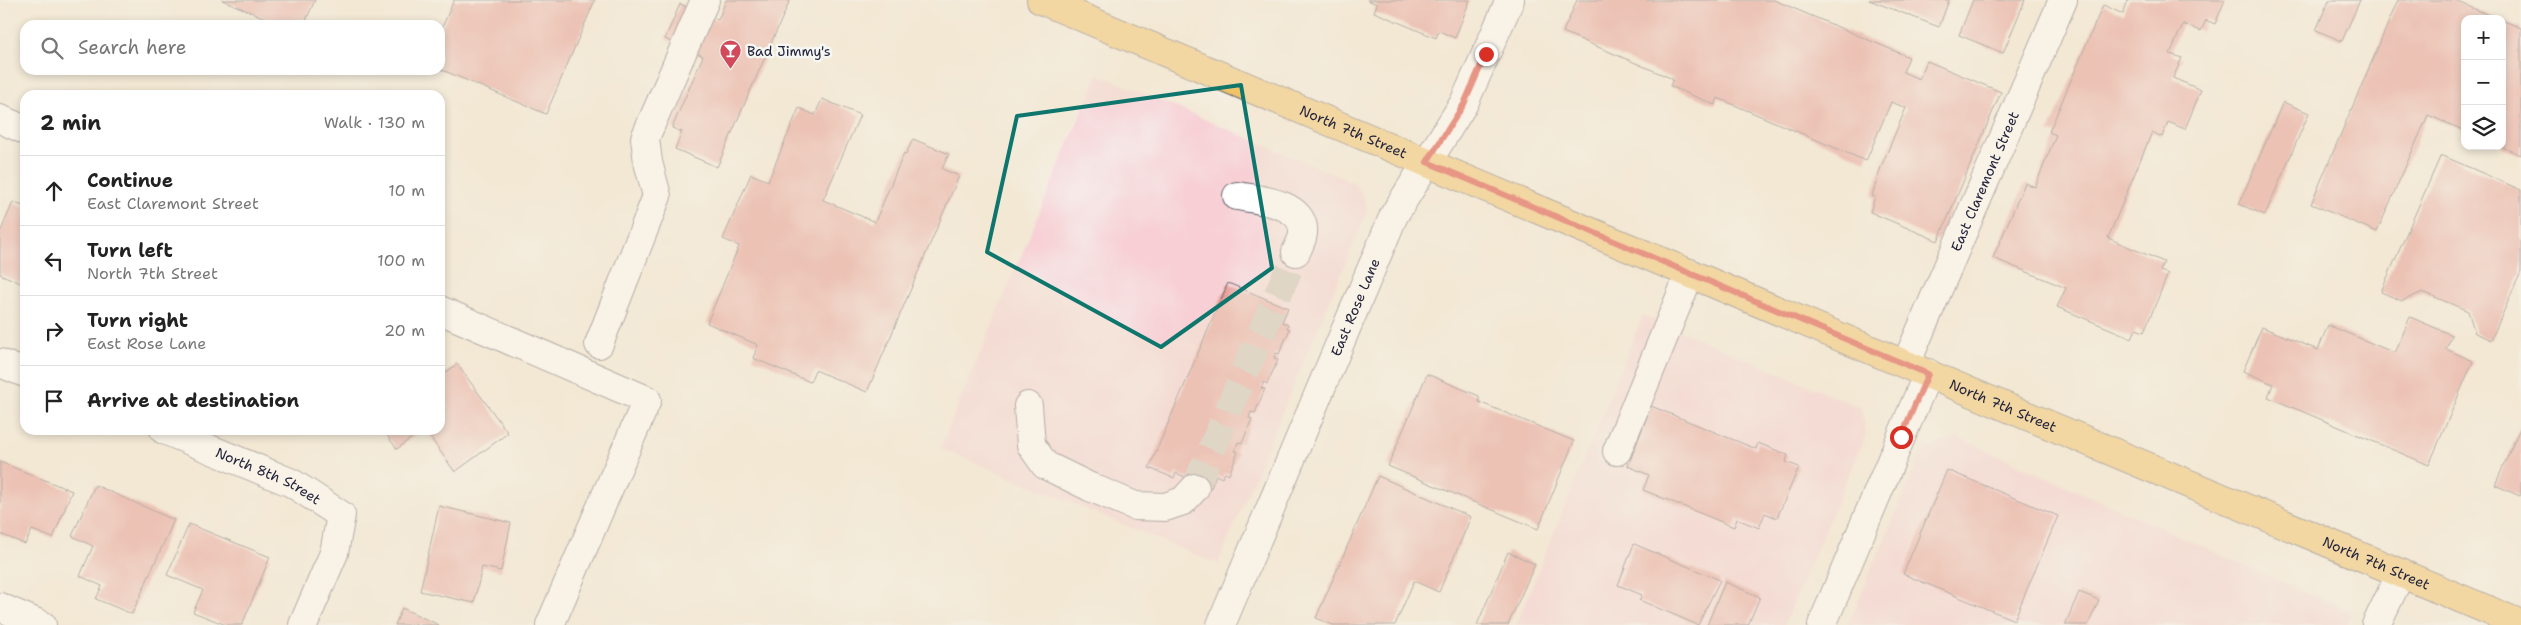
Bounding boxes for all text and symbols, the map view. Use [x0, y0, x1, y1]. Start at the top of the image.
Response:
map controls [2461, 15, 2506, 150]
button: + [2461, 15, 2506, 60]
search box [20, 20, 445, 75]
icon: search [38, 34, 66, 62]
text: Search here [78, 35, 187, 60]
bar icon: Bad Jimmy's [719, 39, 743, 70]
place label: Bad Jimmy's [747, 42, 831, 60]
route end [1475, 43, 1498, 66]
button: − [2461, 60, 2506, 105]
street label: North 7th Street [1297, 101, 1410, 162]
button: layers [2461, 105, 2506, 150]
text: 2 min [40, 109, 101, 137]
street label: East Claremont Street [1947, 109, 2023, 254]
text: Walk · 130 m [324, 112, 425, 133]
text: Continue [87, 168, 173, 193]
icon: ahead [40, 177, 68, 205]
text: 10 m [388, 180, 425, 201]
text: East Claremont Street [87, 193, 259, 214]
text: Turn left [87, 238, 173, 263]
icon: left [40, 247, 68, 275]
text: 100 m [377, 250, 425, 271]
street label: East Rose Lane [1327, 255, 1384, 359]
text: North 7th Street [87, 263, 218, 284]
text: Turn right [87, 308, 188, 333]
icon: right [40, 317, 68, 345]
text: 20 m [384, 320, 425, 341]
text: East Rose Lane [87, 333, 206, 354]
street label: North 7th Street [1947, 375, 2059, 436]
icon: arrive [40, 387, 68, 415]
text: Arrive at destination [87, 388, 299, 413]
route start [1890, 426, 1913, 449]
street label: North 8th Street [213, 443, 324, 508]
street label: North 7th Street [2320, 532, 2433, 594]

